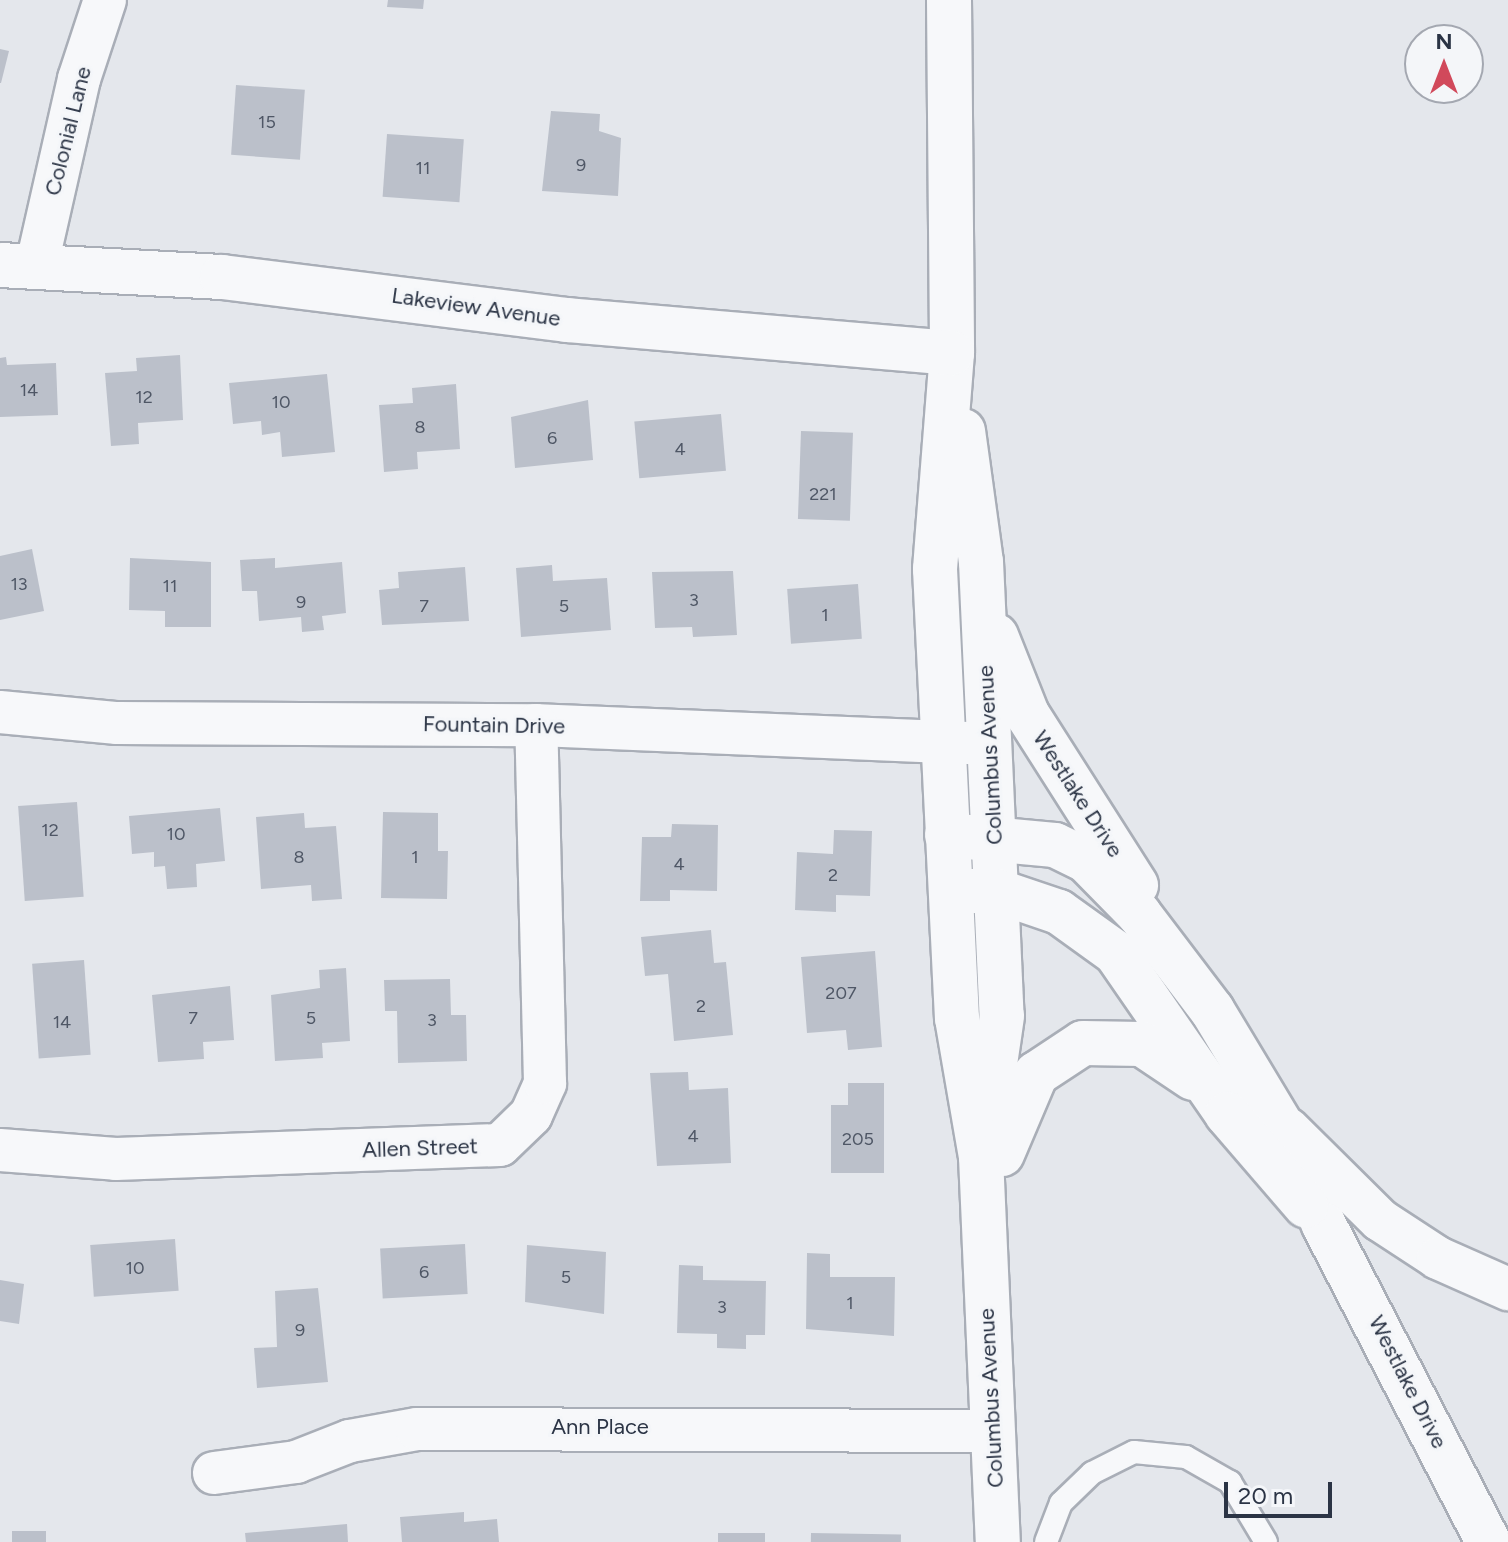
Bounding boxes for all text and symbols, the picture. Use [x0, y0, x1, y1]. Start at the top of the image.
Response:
north arrow [1404, 24, 1484, 104]
text: N [1435, 28, 1453, 55]
street label: Colonial Lane [39, 64, 97, 198]
house number: 15 [258, 111, 276, 133]
house number: 9 [576, 154, 586, 176]
house number: 11 [416, 157, 430, 179]
street label: Lakeview Avenue [390, 282, 562, 332]
house number: 14 [20, 379, 38, 401]
house number: 12 [135, 386, 153, 408]
house number: 10 [272, 391, 290, 413]
house number: 8 [414, 416, 426, 438]
house number: 6 [547, 427, 557, 449]
house number: 4 [674, 438, 686, 460]
house number: 221 [809, 483, 837, 505]
house number: 13 [10, 573, 28, 595]
house number: 11 [163, 575, 177, 597]
house number: 3 [689, 589, 699, 611]
house number: 9 [296, 591, 306, 613]
house number: 7 [419, 595, 429, 617]
house number: 5 [559, 595, 569, 617]
house number: 1 [821, 604, 829, 626]
street label: Columbus Avenue [972, 665, 1008, 845]
street label: Fountain Drive [423, 711, 565, 739]
street label: Westlake Drive [1027, 726, 1129, 862]
house number: 12 [41, 819, 59, 841]
house number: 10 [167, 823, 185, 845]
house number: 8 [293, 846, 305, 868]
house number: 1 [411, 846, 419, 868]
house number: 4 [673, 853, 685, 875]
house number: 2 [828, 864, 838, 886]
house number: 207 [825, 982, 857, 1004]
house number: 2 [696, 995, 706, 1017]
house number: 7 [188, 1007, 198, 1029]
house number: 5 [306, 1007, 316, 1029]
house number: 3 [427, 1009, 437, 1031]
house number: 14 [53, 1011, 71, 1033]
house number: 4 [687, 1125, 699, 1147]
house number: 205 [842, 1128, 874, 1150]
street label: Allen Street [362, 1133, 478, 1163]
house number: 10 [126, 1257, 144, 1279]
house number: 6 [419, 1261, 429, 1283]
house number: 5 [561, 1266, 571, 1288]
house number: 1 [846, 1292, 854, 1314]
house number: 3 [717, 1296, 727, 1318]
street label: Columbus Avenue [973, 1308, 1009, 1488]
street label: Westlake Drive [1363, 1311, 1453, 1453]
house number: 9 [295, 1319, 305, 1341]
street label: Ann Place [551, 1414, 649, 1440]
scale bar [1228, 1466, 1336, 1516]
text: 20 m [1238, 1481, 1293, 1510]

